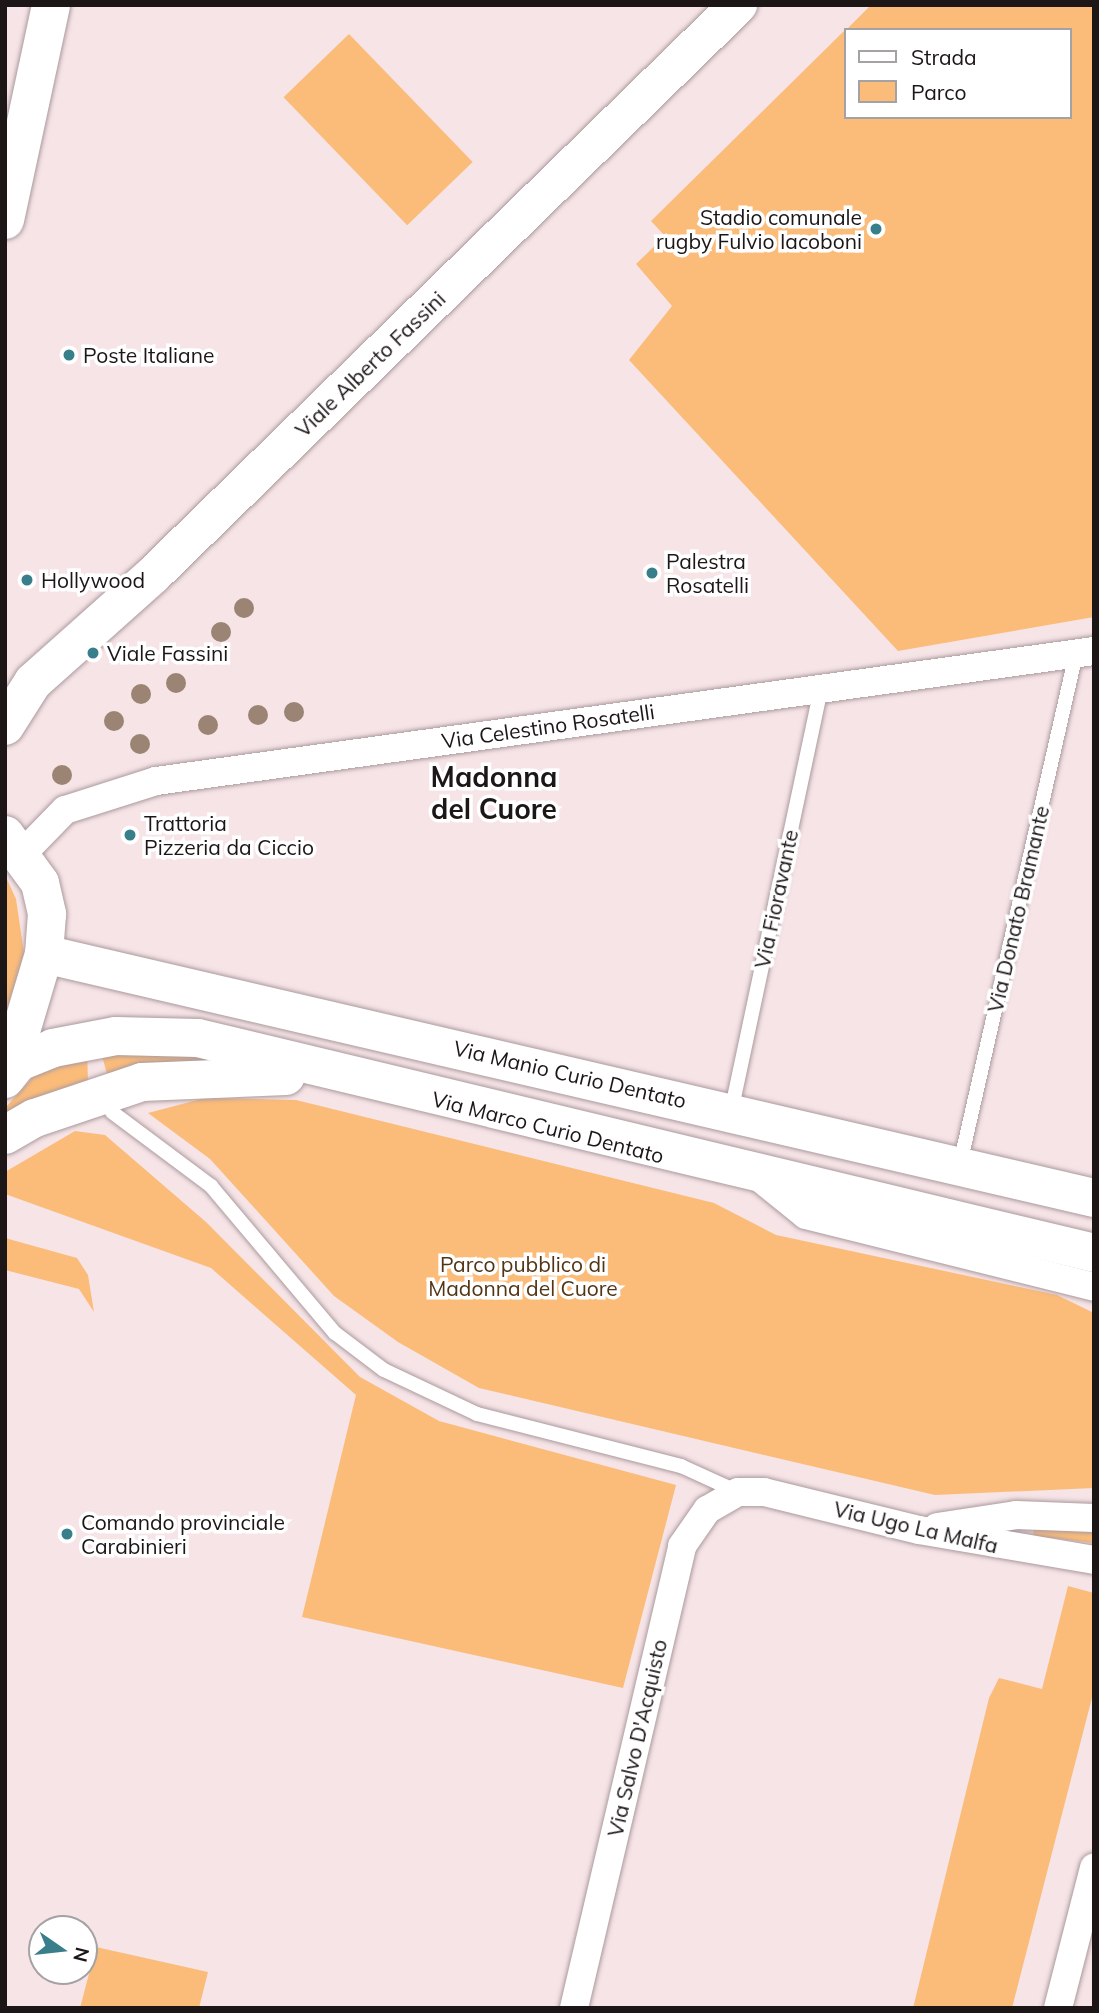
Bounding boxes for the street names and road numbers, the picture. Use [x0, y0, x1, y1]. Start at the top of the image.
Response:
street label: Viale Alberto Fassini [290, 286, 450, 442]
street label: Via Celestino Rosatelli [440, 699, 656, 753]
street label: Via Donato Bramante [982, 803, 1054, 1015]
street label: Via Fioravante [749, 827, 803, 971]
street label: Via Manio Curio Dentato [451, 1035, 689, 1113]
street label: Via Marco Curio Dentato [429, 1086, 667, 1168]
street label: Via Ugo La Malfa [831, 1496, 1001, 1558]
street label: Via Salvo D'Acquisto [602, 1637, 672, 1839]

